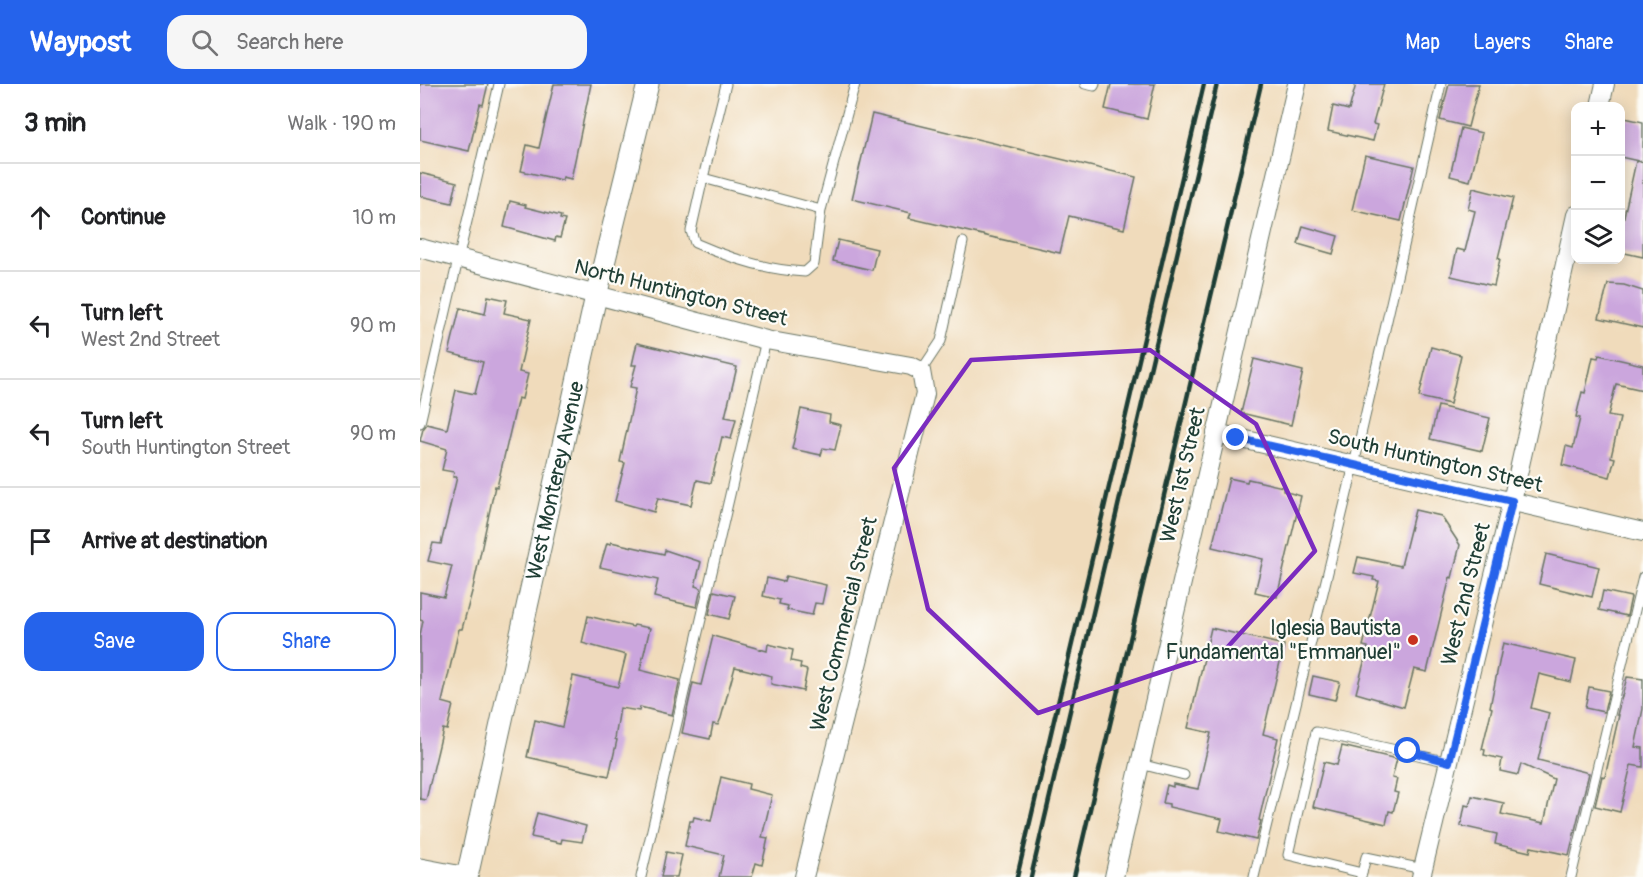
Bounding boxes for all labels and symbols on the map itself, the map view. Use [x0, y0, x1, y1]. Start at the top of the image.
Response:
street label: North Huntington Street [572, 253, 791, 333]
street label: West Monterey Avenue [520, 378, 590, 583]
street label: West 1st Street [1154, 404, 1212, 545]
street label: South Huntington Street [1325, 423, 1546, 499]
route end [1222, 424, 1248, 450]
street label: West Commercial Street [804, 513, 884, 734]
street label: West 2nd Street [1435, 519, 1497, 668]
place label: Iglesia Bautista Fundamental "Emmanuel" [1166, 615, 1401, 666]
marker: Iglesia Bautista Fundamental "Emmanuel" [1406, 633, 1420, 647]
route start [1394, 737, 1420, 763]

